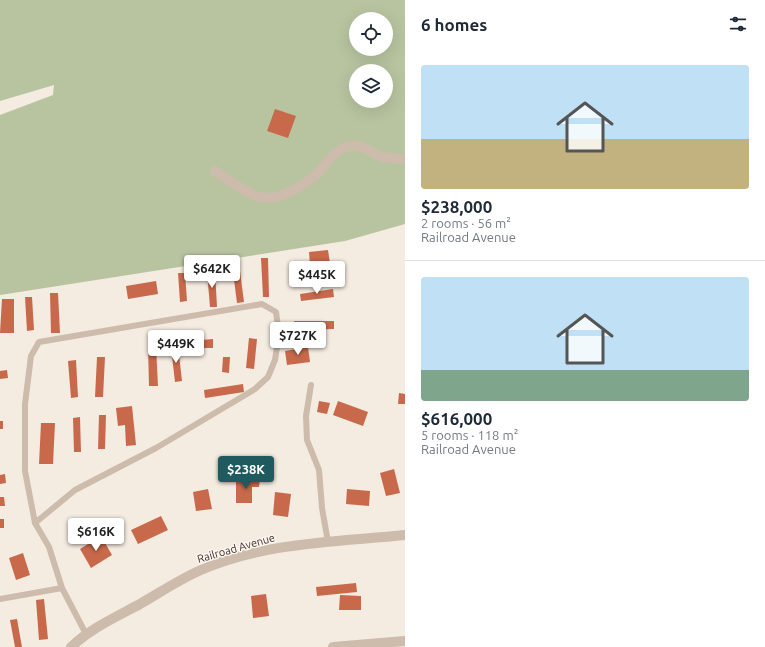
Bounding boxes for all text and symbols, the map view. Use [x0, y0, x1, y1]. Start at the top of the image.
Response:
map controls [349, 12, 393, 108]
button: locate [349, 12, 393, 56]
icon: filters [727, 13, 749, 35]
text: 6 homes [421, 15, 487, 34]
button: layers [349, 64, 393, 108]
icon: home [549, 91, 621, 163]
text: $238,000 [421, 197, 492, 216]
text: 2 rooms · 56 m² [421, 216, 511, 230]
text: Railroad Avenue [421, 230, 516, 244]
pin: $642K [184, 255, 240, 289]
text: $642K [193, 261, 231, 275]
pin: $445K [289, 261, 345, 295]
text: $445K [298, 267, 336, 281]
icon: home [549, 303, 621, 375]
pin: $727K [270, 322, 326, 356]
text: $727K [279, 328, 317, 342]
pin: $449K [148, 330, 204, 364]
text: $449K [157, 336, 195, 350]
text: $616,000 [421, 409, 492, 428]
text: 5 rooms · 118 m² [421, 428, 518, 442]
text: Railroad Avenue [421, 442, 516, 456]
pin: $238K [218, 456, 274, 490]
text: $238K [227, 462, 265, 476]
pin: $616K [68, 518, 124, 552]
text: $616K [77, 524, 115, 538]
street label: Railroad Avenue [196, 531, 276, 565]

